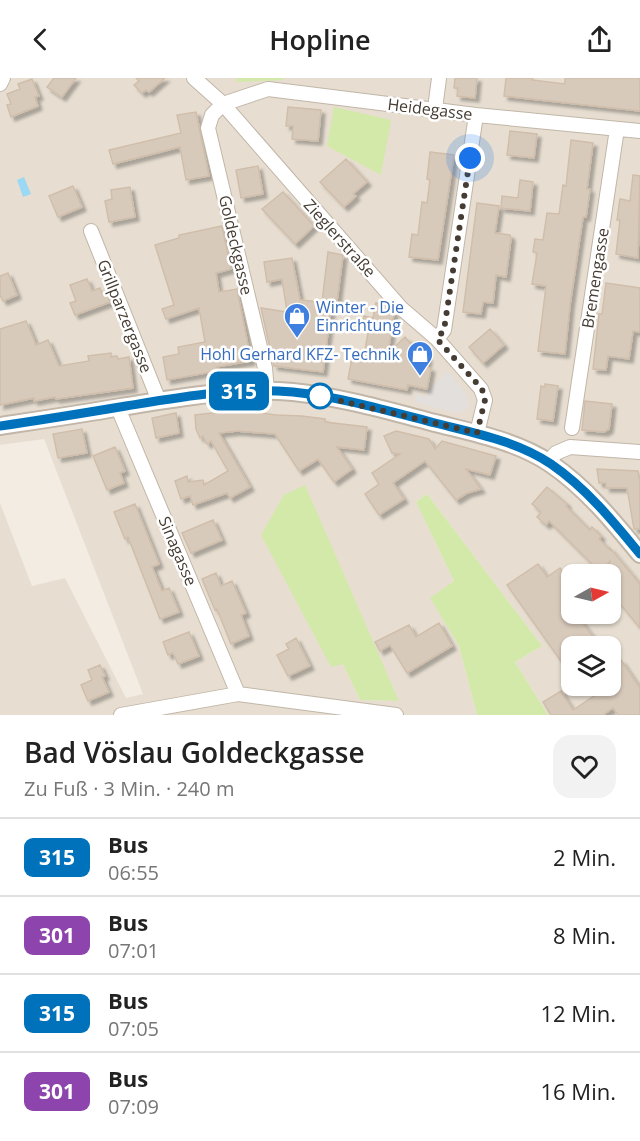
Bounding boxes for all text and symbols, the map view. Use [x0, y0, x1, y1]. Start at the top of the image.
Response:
text: Hopline [269, 21, 371, 58]
icon: back [24, 23, 57, 56]
icon: share [583, 23, 616, 56]
street label: Heidegasse [386, 93, 474, 125]
your location [455, 143, 485, 173]
street label: Goldeckgasse [214, 193, 258, 297]
street label: Zieglerstraße [299, 194, 381, 282]
street label: Bremengasse [576, 226, 614, 330]
street label: Grillparzergasse [92, 256, 158, 376]
place label: Winter - Die Einrichtung [316, 296, 404, 336]
shop icon: Winter - Die Einrichtung [282, 301, 312, 339]
shop icon: Hohl Gerhard KFZ- Technik [405, 339, 435, 377]
place label: Hohl Gerhard KFZ- Technik [200, 343, 401, 365]
line badge: 315 [204, 372, 274, 410]
text: 315 [221, 377, 257, 405]
unlabelled marker [307, 383, 333, 409]
street label: Sinagasse [154, 513, 202, 589]
north arrow [561, 564, 621, 624]
map controls [561, 564, 621, 696]
button: layers [561, 636, 621, 696]
text: Bad Vöslau Goldeckgasse [24, 733, 365, 771]
button: heart [553, 735, 616, 798]
text: Zu Fuß · 3 Min. · 240 m [24, 775, 234, 802]
text: Bus [108, 829, 148, 859]
text: 2 Min. [553, 842, 616, 872]
text: 315 [39, 843, 75, 871]
text: 06:55 [108, 859, 159, 886]
text: Bus [108, 907, 148, 937]
text: 8 Min. [553, 920, 616, 950]
text: 301 [39, 921, 75, 949]
text: 07:01 [108, 937, 159, 964]
text: Bus [108, 985, 148, 1015]
text: 12 Min. [541, 998, 616, 1028]
text: 315 [39, 999, 75, 1027]
text: 07:05 [108, 1015, 159, 1042]
text: Bus [108, 1063, 148, 1093]
text: 16 Min. [541, 1076, 616, 1106]
text: 301 [39, 1077, 75, 1105]
text: 07:09 [108, 1093, 159, 1120]

